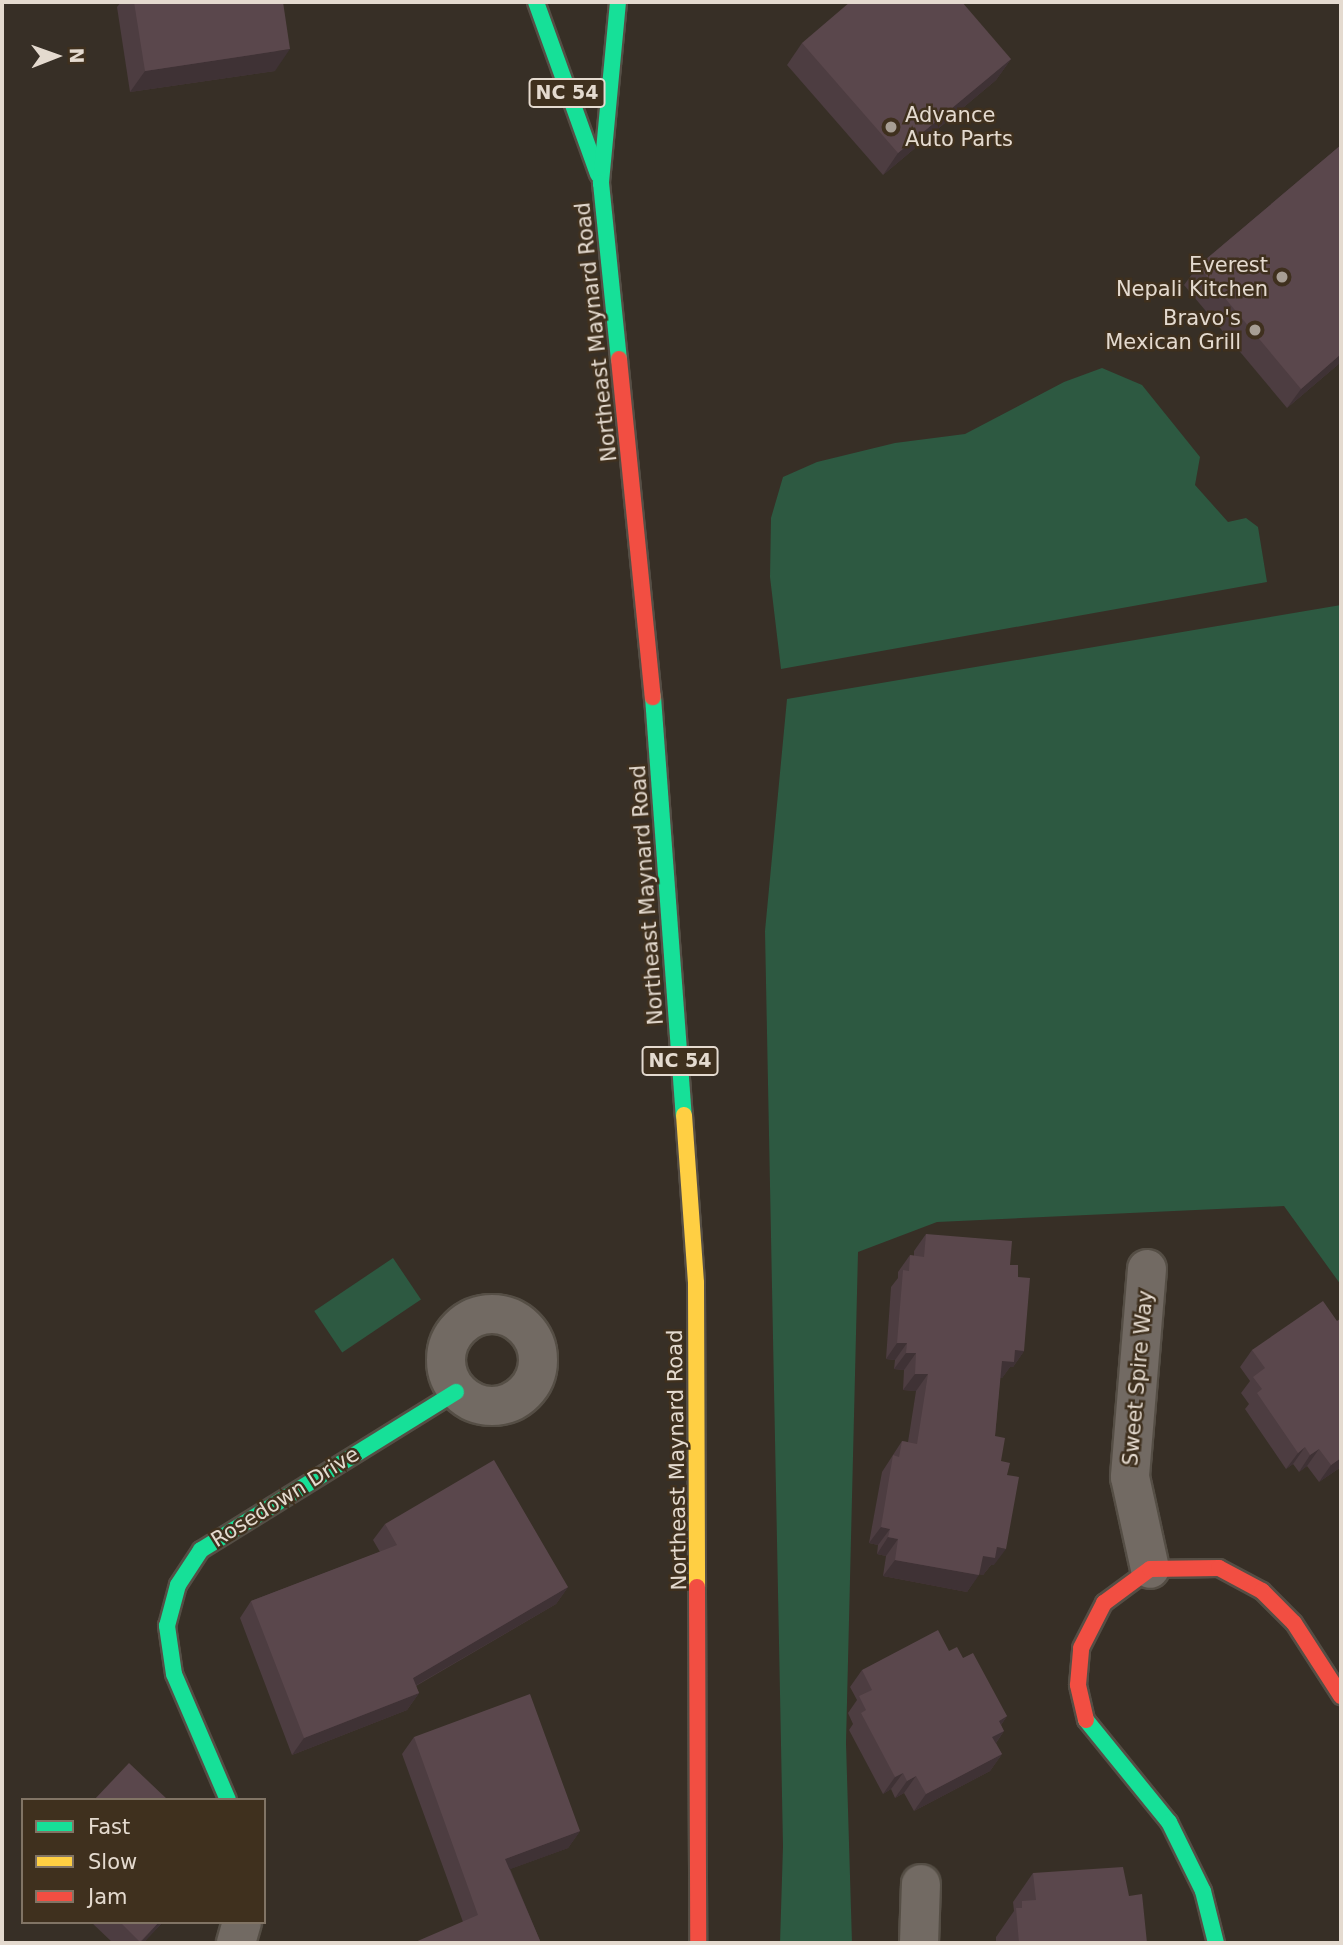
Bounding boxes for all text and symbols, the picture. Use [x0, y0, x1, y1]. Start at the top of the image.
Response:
north arrow [21, 21, 91, 91]
text: N [66, 47, 88, 64]
road number: NC 54 [528, 78, 606, 108]
place label: Advance Auto Parts [905, 102, 1013, 152]
marker: Advance Auto Parts [883, 119, 899, 135]
street label: Northeast Maynard Road [570, 201, 622, 463]
place label: Everest Nepali Kitchen [1116, 252, 1268, 302]
marker: Everest Nepali Kitchen [1274, 269, 1290, 285]
place label: Bravo's Mexican Grill [1105, 305, 1241, 355]
marker: Bravo's Mexican Grill [1247, 322, 1263, 338]
street label: Northeast Maynard Road [625, 764, 669, 1026]
road number: NC 54 [642, 1046, 718, 1077]
street label: Sweet Spire Way [1118, 1289, 1158, 1467]
street label: Northeast Maynard Road [662, 1329, 692, 1591]
street label: Rosedown Drive [206, 1441, 364, 1553]
legend [21, 1798, 266, 1924]
text: Fast [88, 1815, 130, 1839]
text: Slow [88, 1850, 137, 1874]
text: Jam [88, 1885, 128, 1909]

